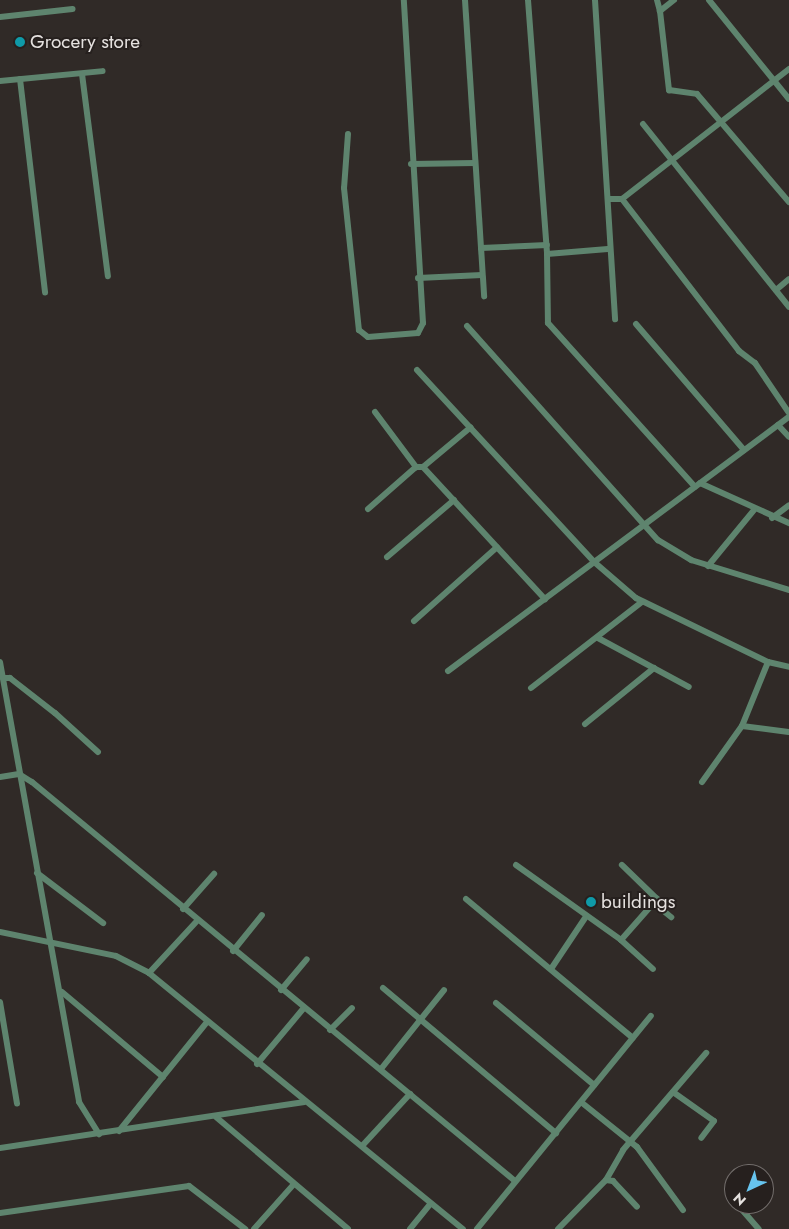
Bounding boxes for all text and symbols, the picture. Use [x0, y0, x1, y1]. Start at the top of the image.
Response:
place label: Grocery store [30, 31, 140, 53]
marker: Grocery store [14, 36, 26, 48]
place label: buildings [601, 891, 675, 913]
marker: buildings [585, 896, 597, 908]
north arrow [724, 1164, 774, 1214]
text: N [729, 1188, 750, 1210]

